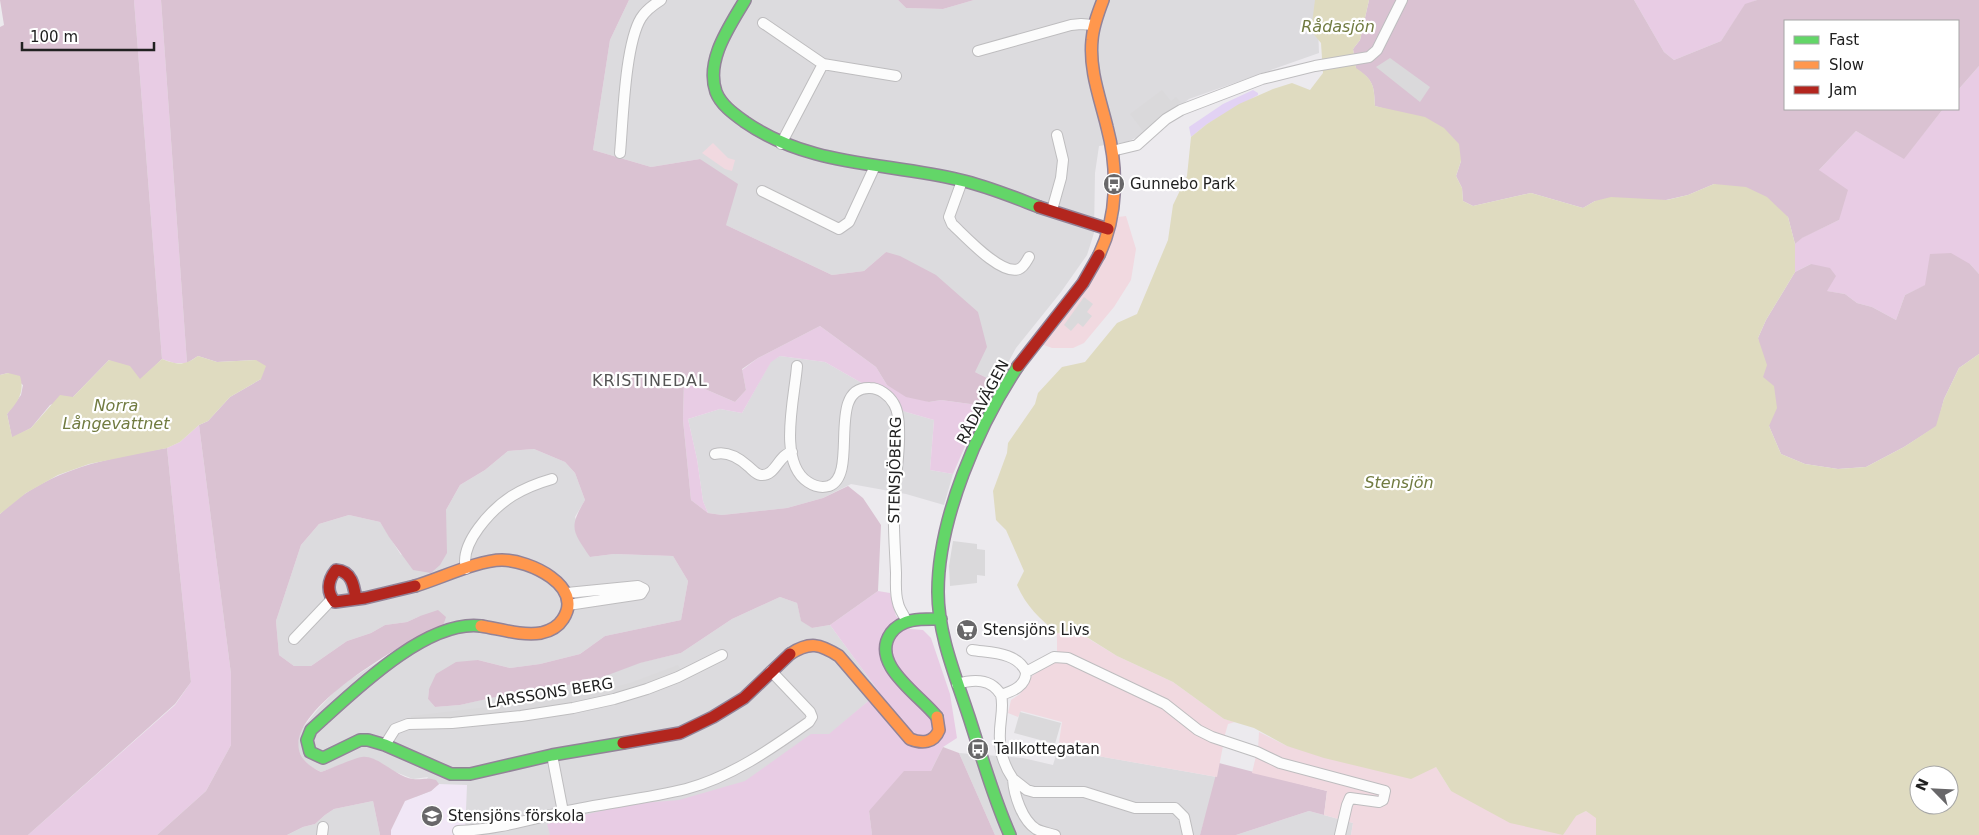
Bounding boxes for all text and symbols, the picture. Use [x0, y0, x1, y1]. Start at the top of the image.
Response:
water label: Rådasjön [1301, 17, 1375, 36]
scale bar [22, 20, 155, 52]
legend [1784, 20, 1959, 110]
text: 100 m [30, 28, 78, 46]
text: Fast [1829, 31, 1859, 49]
text: Slow [1829, 56, 1864, 74]
text: Jam [1828, 81, 1857, 99]
bus stop icon: Gunnebo Park [1102, 172, 1126, 196]
place label: Gunnebo Park [1130, 175, 1236, 193]
street label: RÅDAVÄGEN [952, 356, 1013, 447]
district label: KRISTINEDAL [592, 371, 708, 390]
water label: Norra Långevattnet [63, 396, 170, 433]
street label: STENSJÖBERG [884, 416, 905, 524]
water label: Stensjön [1364, 473, 1434, 492]
supermarket icon: Stensjöns Livs [955, 618, 979, 642]
place label: Stensjöns Livs [983, 621, 1090, 639]
street label: LARSSONS BERG [486, 674, 614, 712]
bus stop icon: Tallkottegatan [966, 737, 990, 761]
place label: Tallkottegatan [993, 740, 1100, 758]
north arrow [1909, 765, 1959, 815]
text: N [1912, 776, 1932, 793]
school or university icon: Stensjöns förskola [420, 804, 444, 828]
place label: Stensjöns förskola [448, 807, 585, 825]

